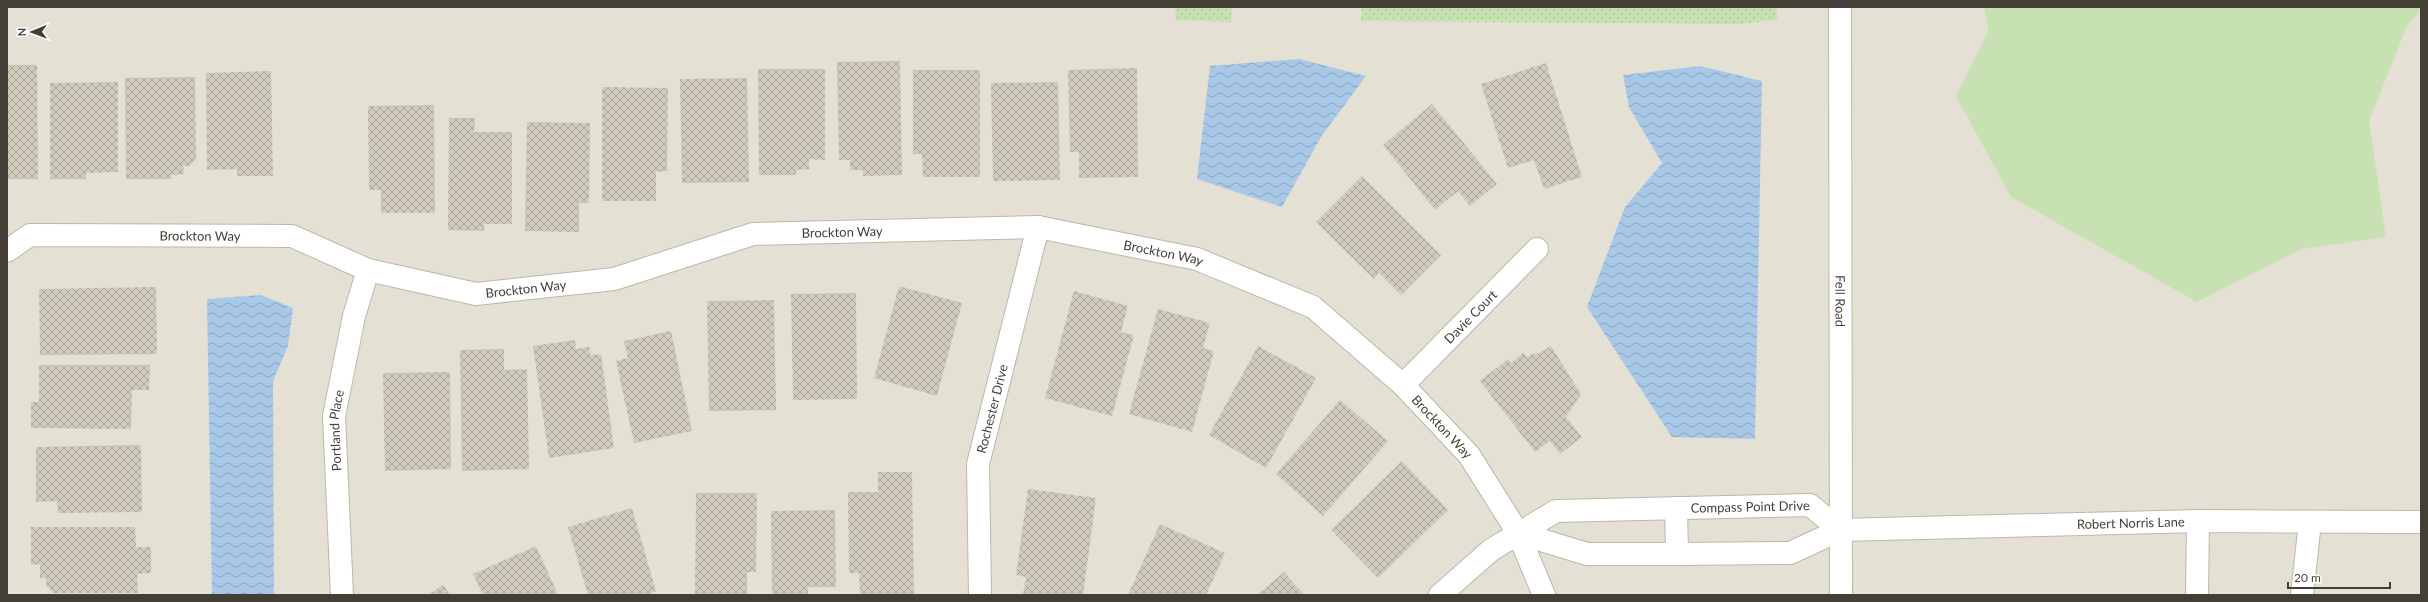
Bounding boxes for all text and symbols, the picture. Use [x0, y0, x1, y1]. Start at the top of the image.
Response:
north arrow [12, 12, 52, 52]
text: N [15, 28, 28, 37]
street label: Brockton Way [801, 223, 883, 241]
street label: Brockton Way [159, 227, 241, 244]
street label: Brockton Way [1122, 236, 1206, 269]
street label: Fell Road [1832, 275, 1849, 327]
street label: Brockton Way [485, 276, 567, 301]
street label: Davie Court [1441, 286, 1500, 347]
street label: Rochester Drive [973, 362, 1011, 455]
street label: Portland Place [325, 388, 347, 471]
street label: Brockton Way [1409, 392, 1476, 462]
street label: Compass Point Drive [1690, 497, 1810, 516]
street label: Robert Norris Lane [2077, 513, 2185, 532]
scale bar [2288, 564, 2390, 590]
text: 20 m [2294, 570, 2321, 585]

